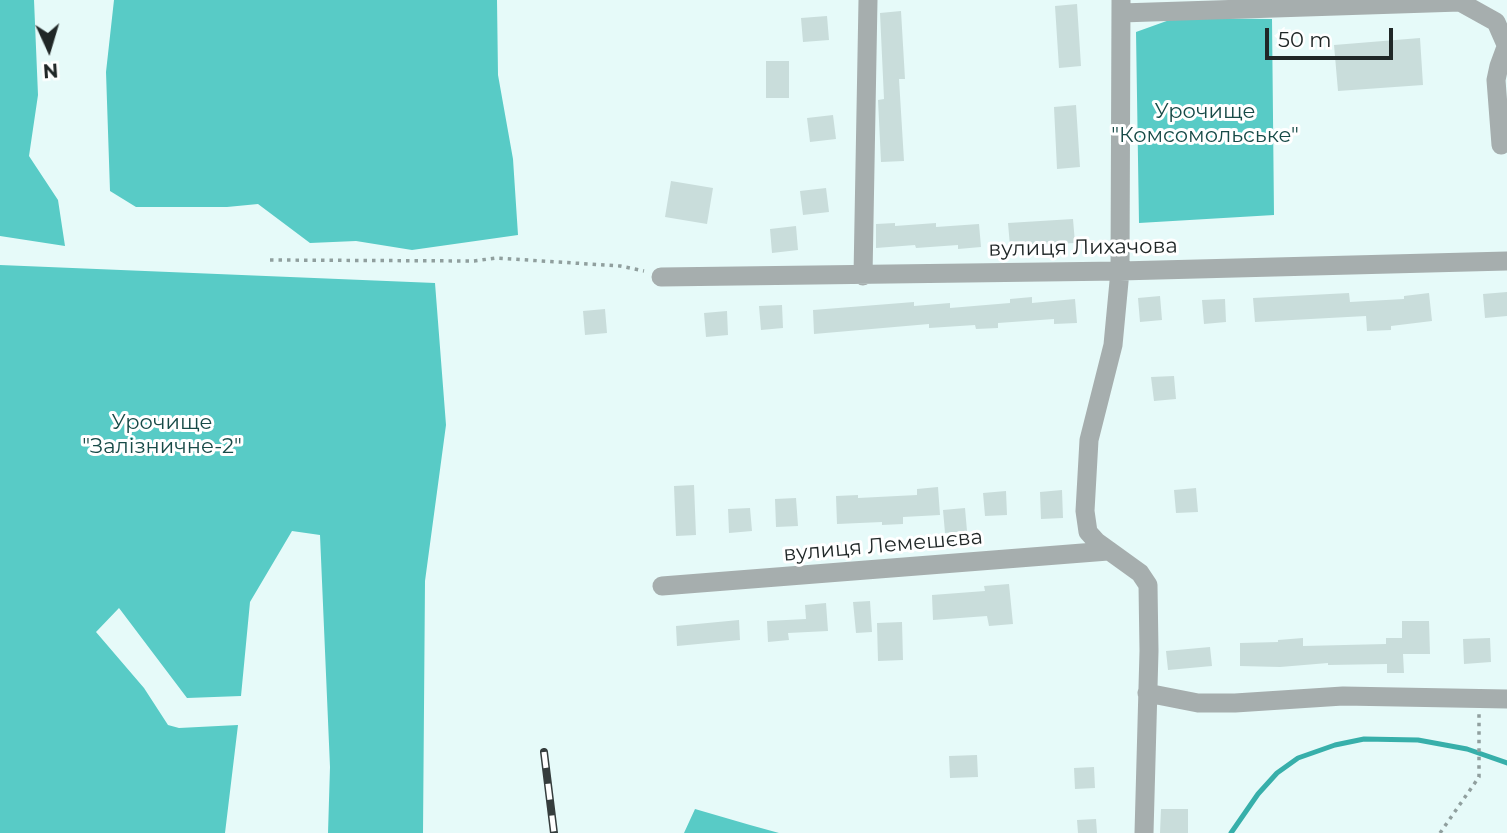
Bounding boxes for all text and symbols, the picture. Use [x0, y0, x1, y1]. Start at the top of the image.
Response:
north arrow [14, 14, 84, 84]
scale bar [1269, 14, 1397, 58]
text: 50 m [1278, 27, 1332, 52]
text: N [42, 58, 59, 82]
park label: Урочище "Комсомольське" [1111, 99, 1299, 149]
street label: вулиця Лихачова [988, 234, 1178, 262]
park label: Урочище "Залізничне-2" [82, 410, 242, 460]
street label: вулиця Лемешєва [782, 525, 984, 567]

